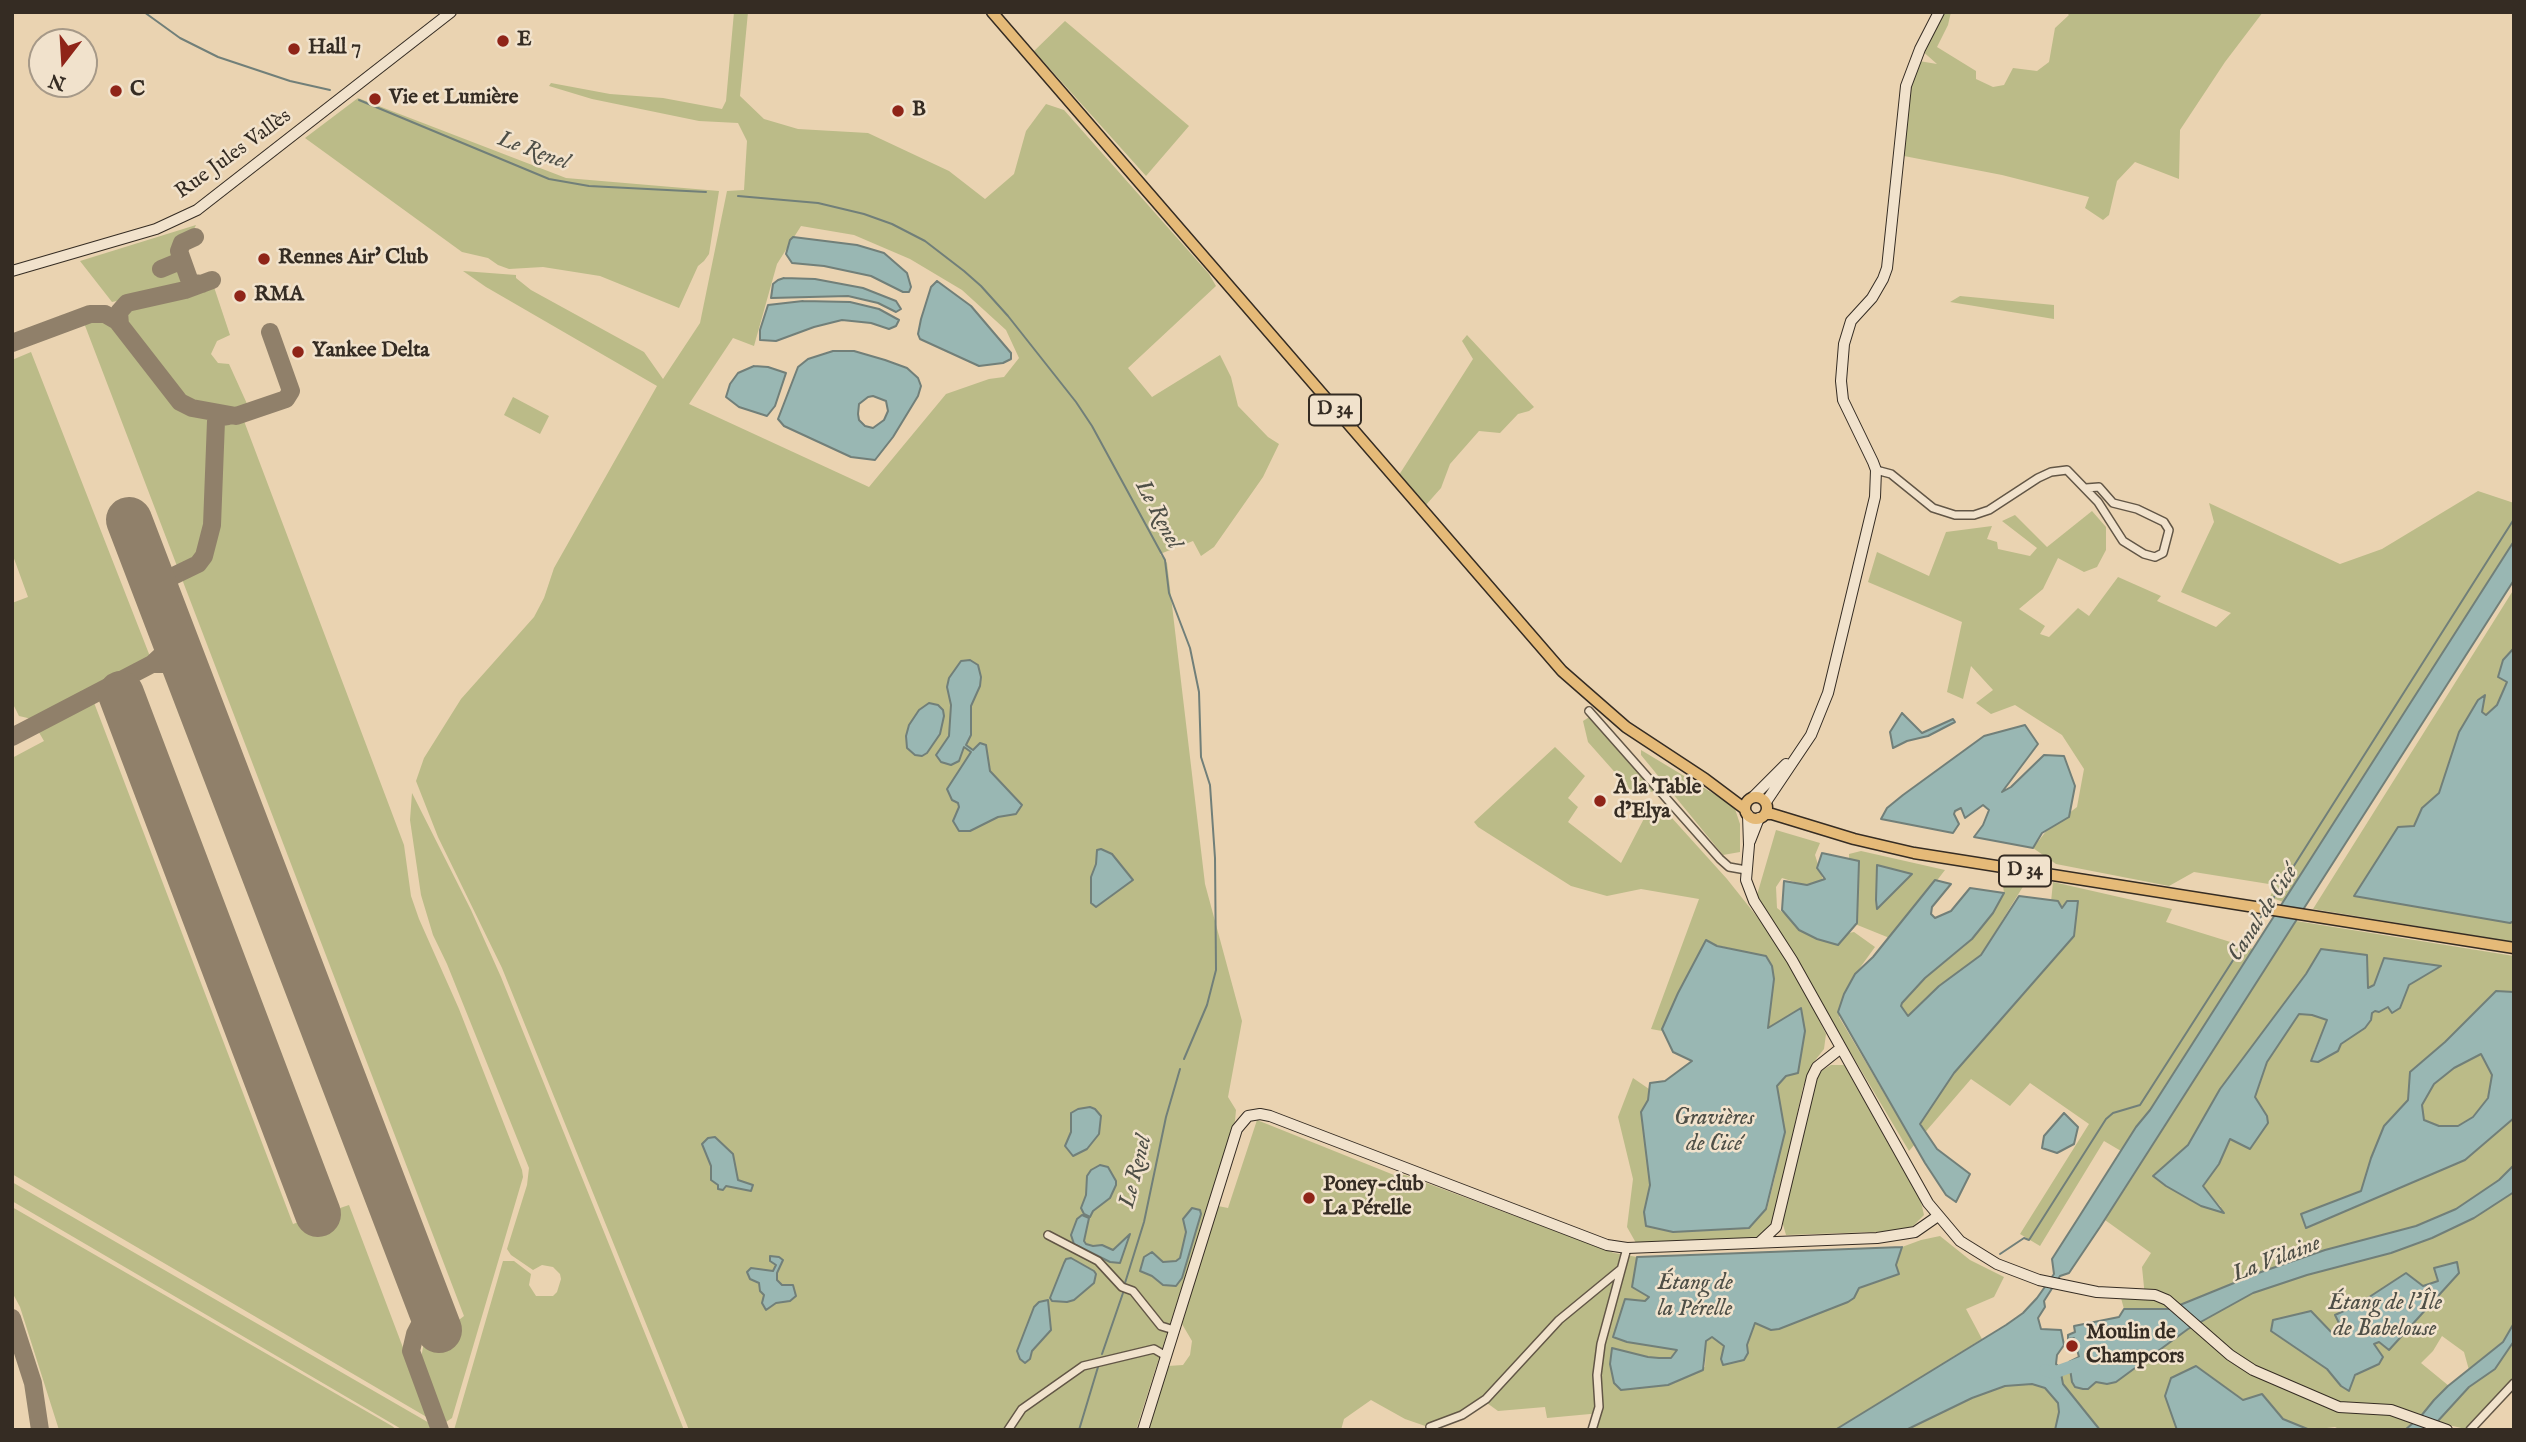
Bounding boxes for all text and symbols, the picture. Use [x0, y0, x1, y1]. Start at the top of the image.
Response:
north arrow [28, 28, 98, 98]
place label: E [517, 28, 532, 54]
marker: E [495, 33, 511, 49]
place label: Hall 7 [308, 36, 361, 62]
marker: Hall 7 [286, 41, 302, 57]
text: N [46, 67, 69, 95]
place label: C [130, 78, 145, 104]
marker: C [108, 83, 124, 99]
place label: Vie et Lumière [389, 86, 518, 112]
marker: Vie et Lumière [367, 91, 383, 107]
place label: B [912, 98, 926, 124]
marker: B [890, 103, 906, 119]
street label: Rue Jules Vallès [171, 105, 297, 205]
water label: Le Renel [493, 126, 573, 178]
place label: Rennes Air' Club [278, 246, 428, 272]
marker: Rennes Air' Club [256, 251, 272, 267]
place label: RMA [254, 283, 304, 309]
marker: RMA [232, 288, 248, 304]
place label: Yankee Delta [312, 339, 429, 365]
marker: Yankee Delta [290, 344, 306, 360]
road number: D 34 [1309, 394, 1361, 426]
water label: Le Renel [1127, 476, 1187, 554]
place label: À la Table d’Elya [1614, 776, 1701, 826]
marker: À la Table d’Elya [1592, 793, 1608, 809]
road number: D 34 [1999, 856, 2051, 886]
water label: Canal de Cicé [2223, 861, 2305, 967]
water label: Gravières de Cicé [1674, 1105, 1754, 1159]
water label: Le Renel [1115, 1133, 1159, 1211]
place label: Poney-club La Pérelle [1323, 1173, 1424, 1223]
marker: Poney-club La Pérelle [1301, 1190, 1317, 1206]
water label: La Vilaine [2229, 1231, 2325, 1289]
water label: Étang de la Pérelle [1657, 1270, 1733, 1324]
water label: Étang de l'Île de Babelouse [2328, 1290, 2442, 1344]
place label: Moulin de Champcors [2086, 1321, 2184, 1371]
marker: Moulin de Champcors [2064, 1338, 2080, 1354]

